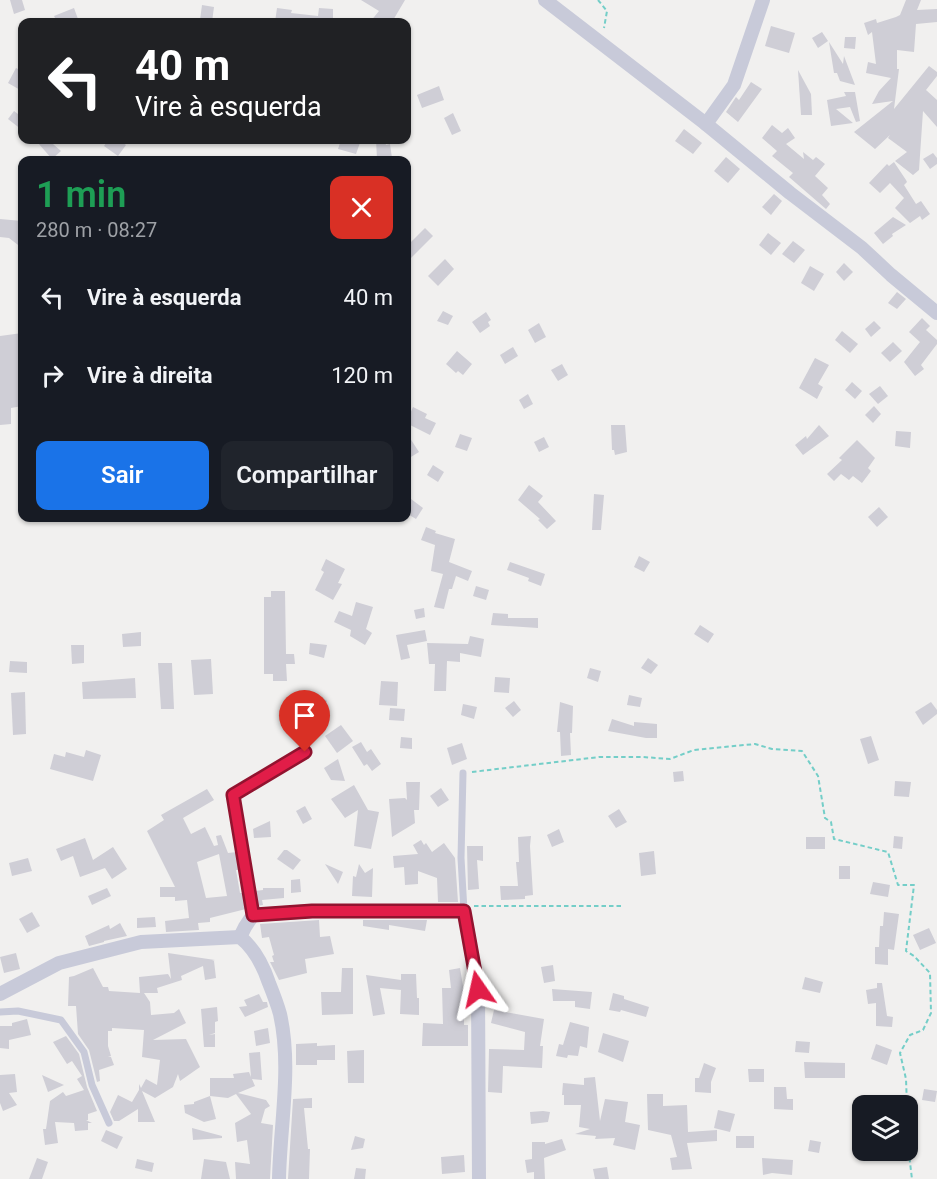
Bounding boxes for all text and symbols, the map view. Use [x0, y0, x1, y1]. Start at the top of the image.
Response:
text: 40 m [135, 41, 230, 90]
icon: left [36, 42, 114, 120]
text: Vire à esquerda [135, 91, 322, 123]
text: 1 min [36, 174, 126, 216]
button: close [330, 176, 393, 239]
text: 280 m · 08:27 [36, 218, 157, 242]
icon: left [36, 281, 69, 314]
text: Vire à esquerda [87, 285, 241, 310]
text: 40 m [344, 285, 393, 310]
icon: right [36, 359, 69, 392]
text: Vire à direita [87, 363, 213, 388]
text: 120 m [331, 363, 393, 388]
button: Sair [36, 441, 209, 510]
button: Compartilhar [221, 441, 393, 510]
pin [279, 690, 330, 752]
icon: arrive [288, 699, 321, 732]
position arrow [446, 957, 510, 1021]
map controls [852, 1095, 918, 1161]
button: layers [852, 1095, 918, 1161]

